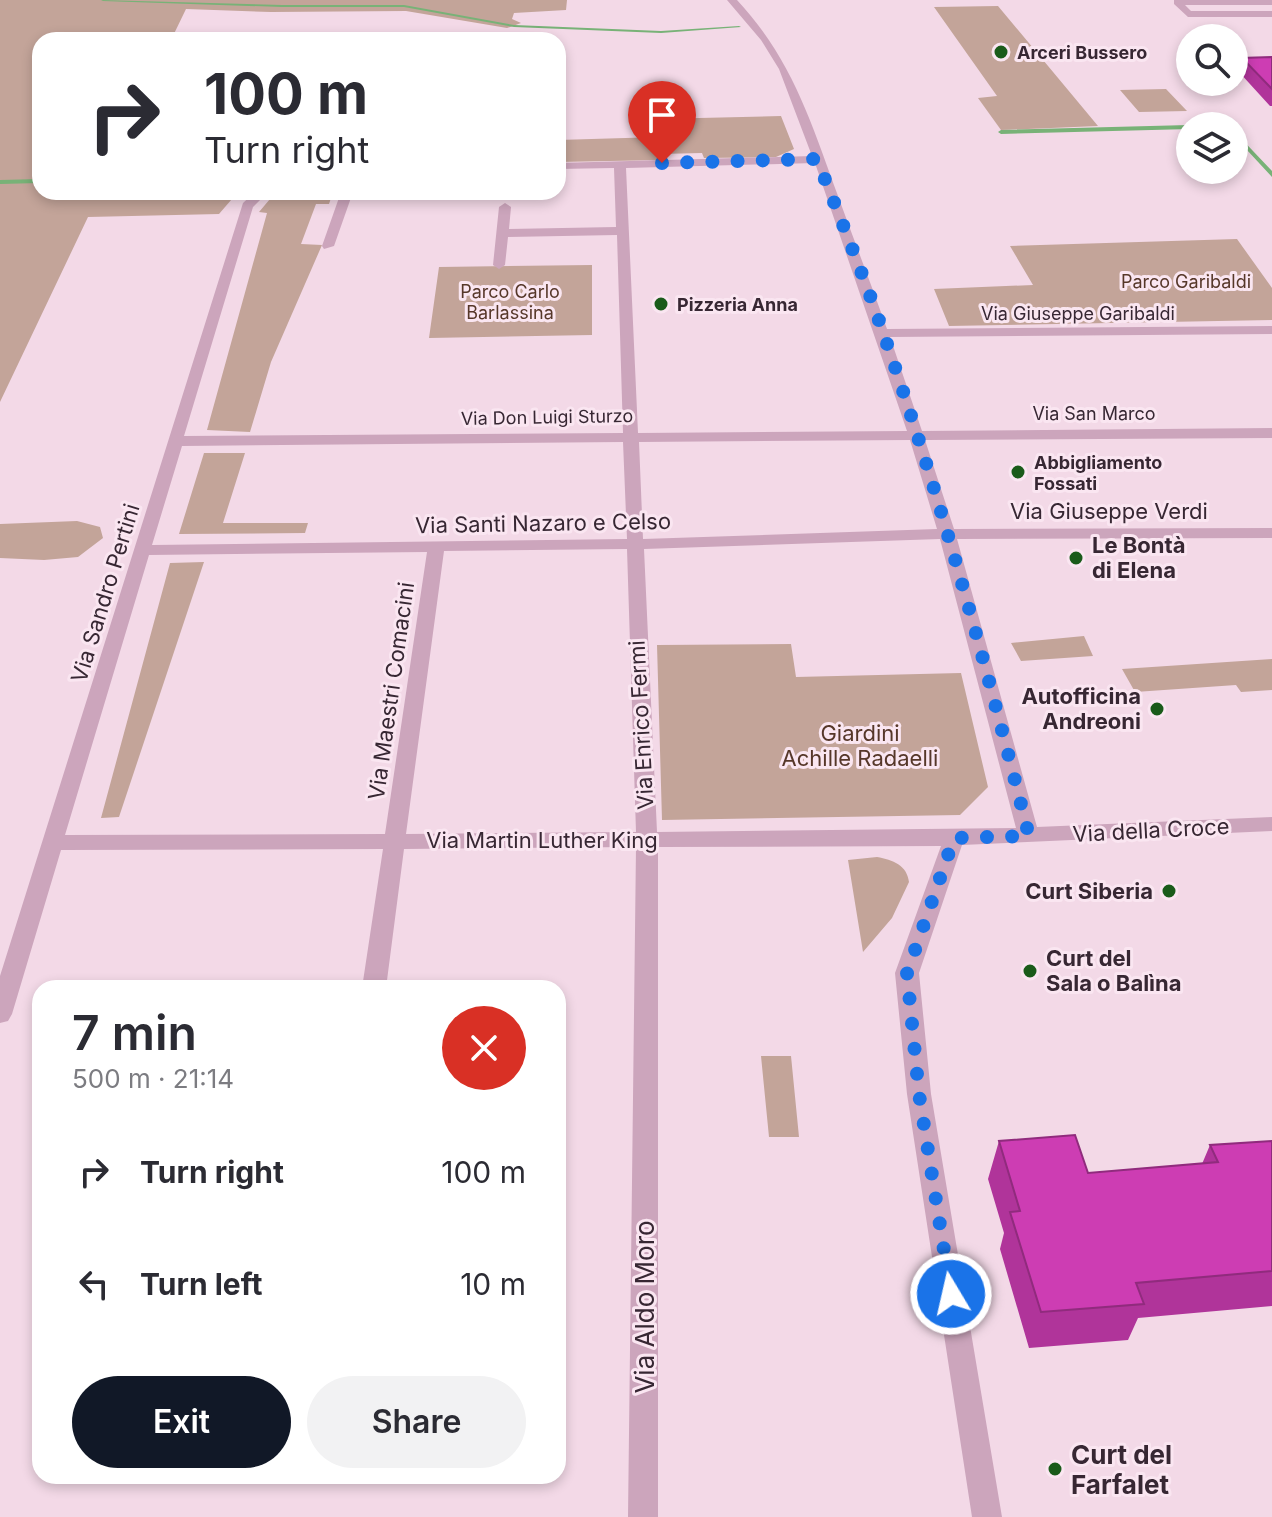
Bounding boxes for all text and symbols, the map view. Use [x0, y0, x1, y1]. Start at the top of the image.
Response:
map controls [1176, 24, 1248, 184]
button: search [1176, 24, 1248, 96]
place label: Arceri Bussero [1017, 42, 1147, 63]
marker: Arceri Bussero [992, 43, 1010, 61]
text: 100 m [204, 60, 368, 128]
icon: right [72, 64, 176, 168]
pin [628, 81, 696, 163]
icon: arrive [640, 93, 684, 137]
button: layers [1176, 112, 1248, 184]
text: Turn right [204, 128, 369, 172]
park label: Parco Garibaldi [1121, 271, 1251, 292]
park label: Parco Carlo Barlassina [460, 281, 560, 323]
place label: Pizzeria Anna [677, 294, 798, 315]
marker: Pizzeria Anna [652, 295, 670, 313]
street label: Via Giuseppe Garibaldi [981, 303, 1175, 324]
street label: Via San Marco [1032, 403, 1156, 424]
street label: Via Don Luigi Sturzo [461, 405, 633, 429]
place label: Abbigliamento Fossati [1034, 452, 1162, 494]
marker: Abbigliamento Fossati [1009, 463, 1027, 481]
street label: Via Giuseppe Verdi [1010, 498, 1208, 524]
street label: Via Sandro Pertini [65, 500, 145, 686]
street label: Via Santi Nazaro e Celso [415, 508, 671, 538]
place label: Le Bontà di Elena [1092, 532, 1185, 583]
marker: Le Bontà di Elena [1067, 549, 1085, 567]
street label: Via Maestri Comacini [363, 580, 419, 802]
street label: Via Enrico Fermi [624, 640, 658, 810]
place label: Autofficina Andreoni [1021, 683, 1141, 734]
marker: Autofficina Andreoni [1148, 700, 1166, 718]
park label: Giardini Achille Radaelli [782, 720, 938, 771]
street label: Via della Croce [1072, 813, 1230, 847]
street label: Via Martin Luther King [426, 827, 658, 853]
place label: Curt Siberia [1025, 878, 1153, 904]
marker: Curt Siberia [1160, 882, 1178, 900]
place label: Curt del Sala o Balìna [1046, 945, 1182, 996]
marker: Curt del Sala o Balìna [1021, 962, 1039, 980]
text: 7 min [72, 1003, 197, 1062]
button: close [442, 1006, 526, 1090]
text: 500 m · 21:14 [72, 1063, 234, 1094]
icon: right [72, 1150, 116, 1194]
text: Turn right [140, 1154, 284, 1190]
text: 100 m [441, 1154, 526, 1190]
street label: Via Aldo Moro [629, 1220, 660, 1394]
position arrow [909, 1252, 993, 1336]
icon: left [72, 1262, 116, 1306]
text: Turn left [140, 1266, 262, 1302]
text: 10 m [460, 1266, 526, 1302]
button: Exit [72, 1376, 291, 1468]
button: Share [307, 1376, 526, 1468]
place label: Curt del Farfalet [1071, 1439, 1172, 1500]
marker: Curt del Farfalet [1046, 1460, 1064, 1478]

